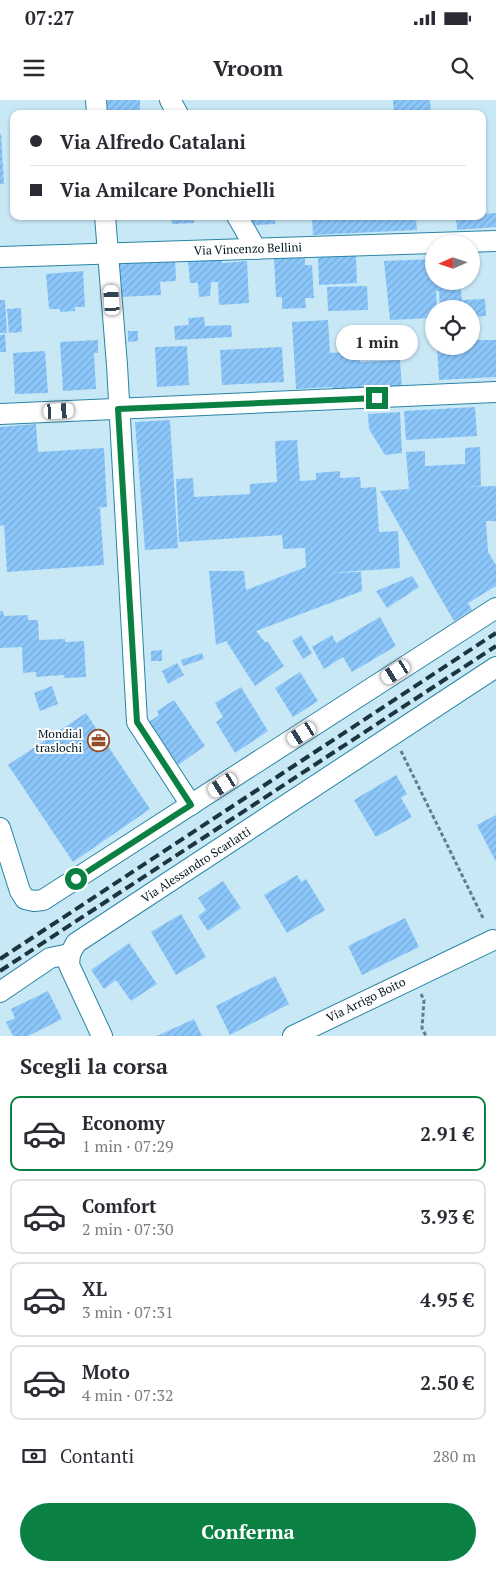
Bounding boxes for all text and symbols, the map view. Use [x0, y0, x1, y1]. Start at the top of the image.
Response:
text: 07:27 [25, 5, 74, 30]
text: Vroom [213, 53, 283, 82]
icon: menu [20, 54, 48, 82]
icon: search [448, 54, 476, 82]
text: Via Alfredo Catalani [60, 129, 246, 154]
text: Via Amilcare Ponchielli [60, 177, 275, 202]
north arrow [425, 235, 480, 290]
map controls [425, 235, 480, 355]
street label: Via Vincenzo Bellini [194, 239, 303, 258]
car [103, 285, 120, 315]
button: locate [425, 300, 480, 355]
callout: 1 min [336, 326, 418, 360]
text: 1 min [355, 331, 399, 353]
route end [366, 387, 388, 409]
car [43, 403, 74, 419]
car [379, 658, 412, 686]
car [285, 720, 318, 748]
place label: Mondial traslochi [35, 726, 82, 755]
office icon: Mondial traslochi [86, 729, 110, 753]
car [206, 771, 239, 799]
street label: Via Alessandro Scarlatti [138, 823, 254, 906]
route start [65, 868, 87, 890]
street label: Via Arrigo Boito [324, 974, 408, 1025]
text: Scegli la corsa [20, 1051, 168, 1080]
text: Economy [82, 1110, 165, 1135]
icon: car [22, 1111, 67, 1156]
text: 2.91 € [420, 1121, 474, 1146]
text: 1 min · 07:29 [82, 1135, 174, 1157]
text: Comfort [82, 1193, 157, 1218]
icon: car [22, 1194, 67, 1239]
text: 3.93 € [420, 1204, 474, 1229]
text: 2 min · 07:30 [82, 1218, 174, 1240]
text: XL [82, 1276, 107, 1301]
icon: car [22, 1277, 67, 1322]
text: 4.95 € [420, 1287, 474, 1312]
text: 3 min · 07:31 [82, 1301, 174, 1323]
text: Moto [82, 1359, 130, 1384]
icon: car [22, 1360, 67, 1405]
text: 2.50 € [420, 1370, 474, 1395]
text: 4 min · 07:32 [82, 1384, 174, 1406]
icon: cash [20, 1442, 48, 1470]
text: Contanti [60, 1443, 134, 1468]
text: 280 m [433, 1445, 476, 1467]
button: Conferma [20, 1503, 476, 1561]

